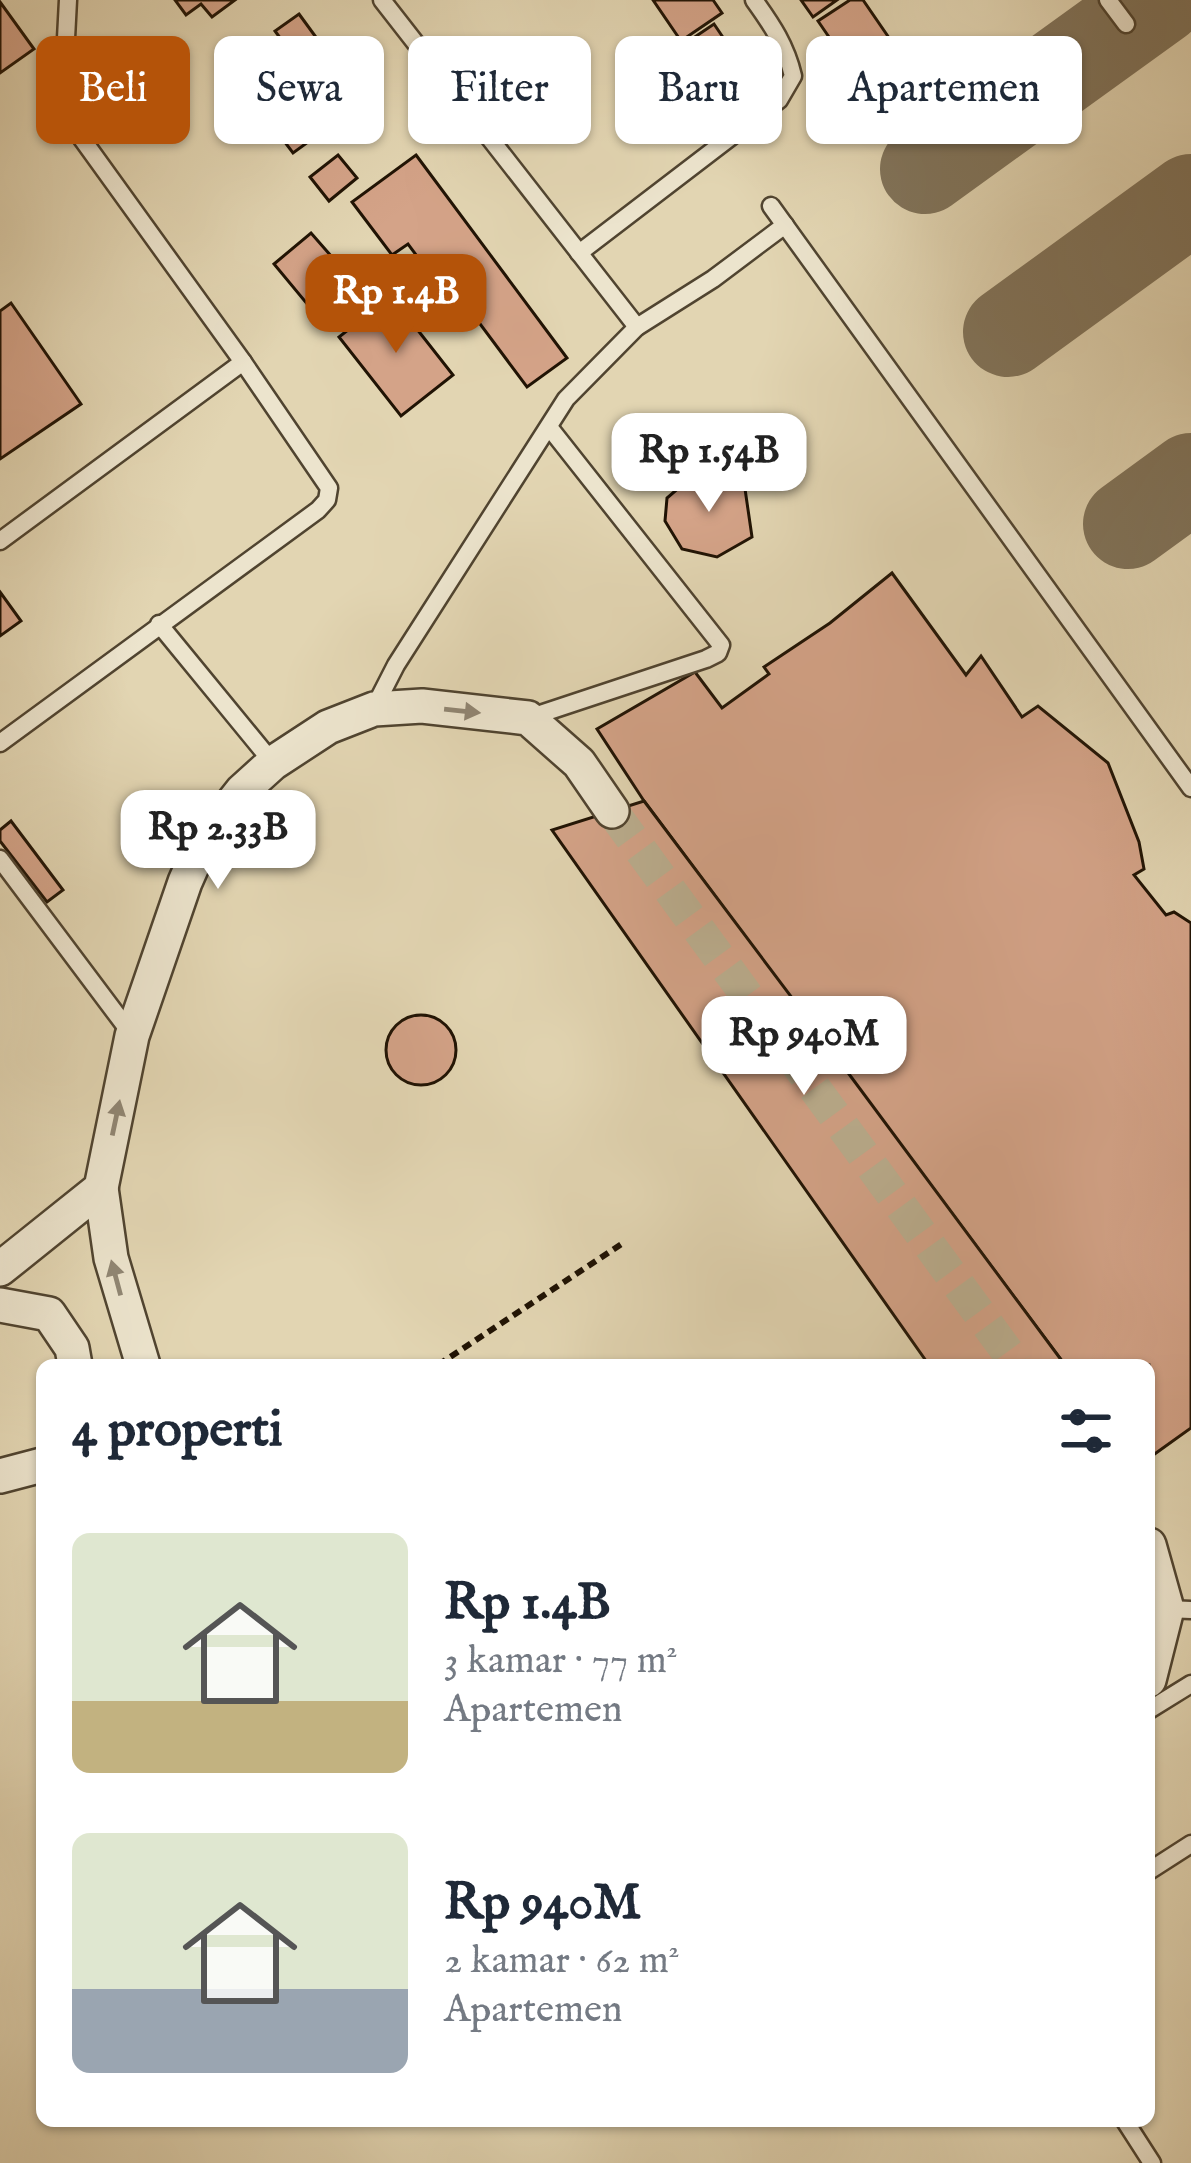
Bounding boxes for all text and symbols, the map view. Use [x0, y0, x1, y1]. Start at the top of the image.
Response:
chip: Beli [36, 36, 190, 144]
chip: Sewa [214, 36, 384, 144]
chip: Filter [408, 36, 591, 144]
chip: Baru [615, 36, 782, 144]
chip: Apartemen [806, 36, 1082, 144]
pin: Rp 1.4B [285, 254, 507, 356]
text: Rp 1.4B [332, 268, 460, 317]
pin: Rp 1.54B [585, 413, 833, 515]
text: Rp 1.54B [639, 427, 779, 476]
one-way arrow [444, 702, 481, 721]
pin: Rp 2.33B [94, 790, 342, 892]
text: Rp 2.33B [148, 804, 288, 853]
pin: Rp 940M [693, 996, 915, 1098]
text: Rp 940M [729, 1010, 879, 1059]
one-way arrow [108, 1099, 127, 1137]
one-way arrow [106, 1259, 125, 1296]
icon: filters [1053, 1398, 1119, 1464]
text: 4 properti [72, 1399, 283, 1464]
text: Rp 1.4B [444, 1572, 610, 1637]
icon: home [168, 1581, 312, 1725]
text: 3 kamar · 77 m² [444, 1637, 678, 1686]
text: Apartemen [444, 1686, 623, 1735]
text: Rp 940M [444, 1872, 641, 1937]
icon: home [168, 1881, 312, 2025]
text: 2 kamar · 62 m² [444, 1937, 680, 1986]
text: Apartemen [444, 1986, 623, 2035]

